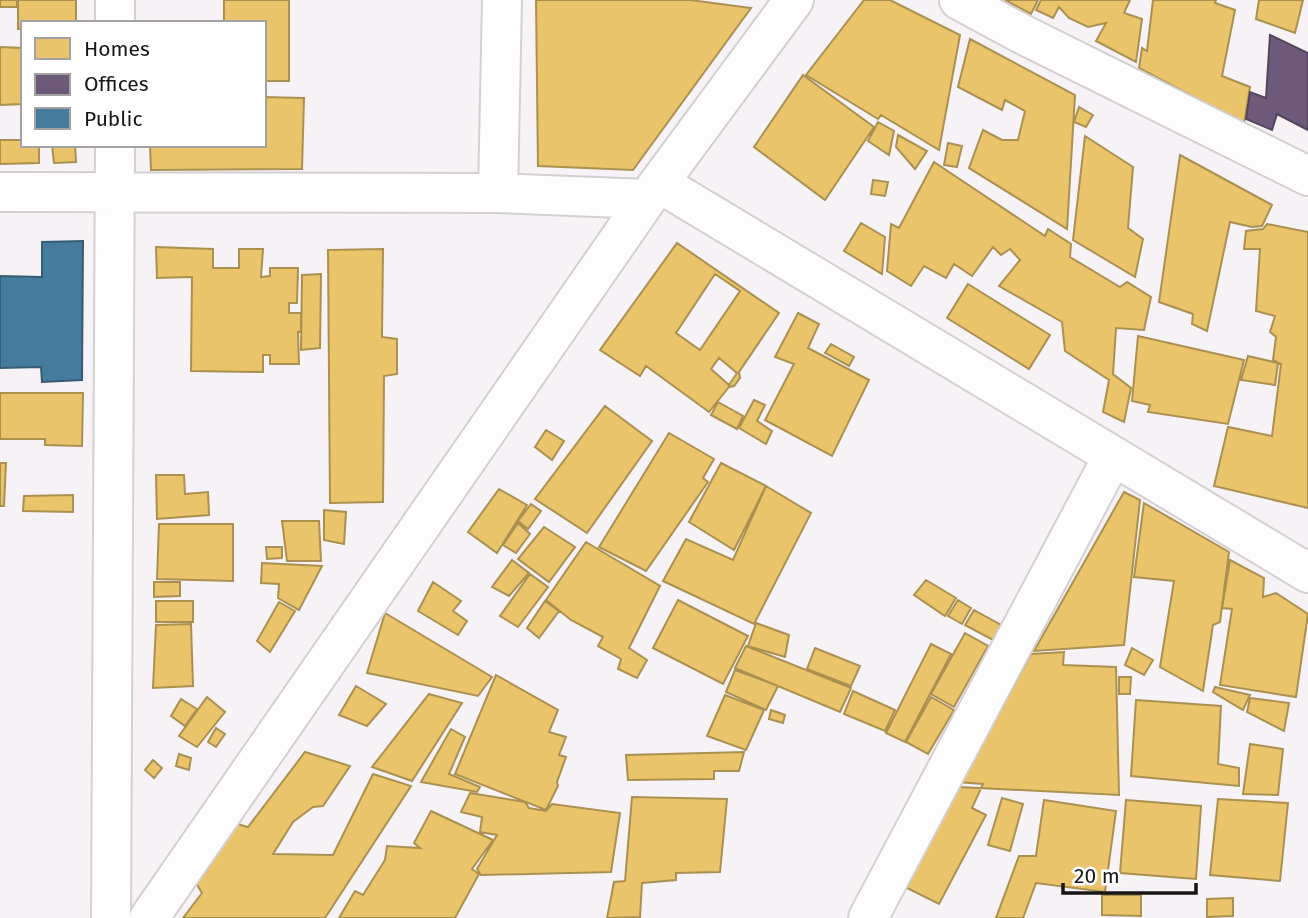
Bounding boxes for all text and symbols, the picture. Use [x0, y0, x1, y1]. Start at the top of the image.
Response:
legend [21, 21, 266, 147]
text: Homes [84, 36, 150, 62]
text: Offices [84, 71, 149, 97]
text: Public [84, 106, 142, 132]
scale bar [1063, 852, 1196, 896]
text: 20 m [1074, 863, 1120, 889]

